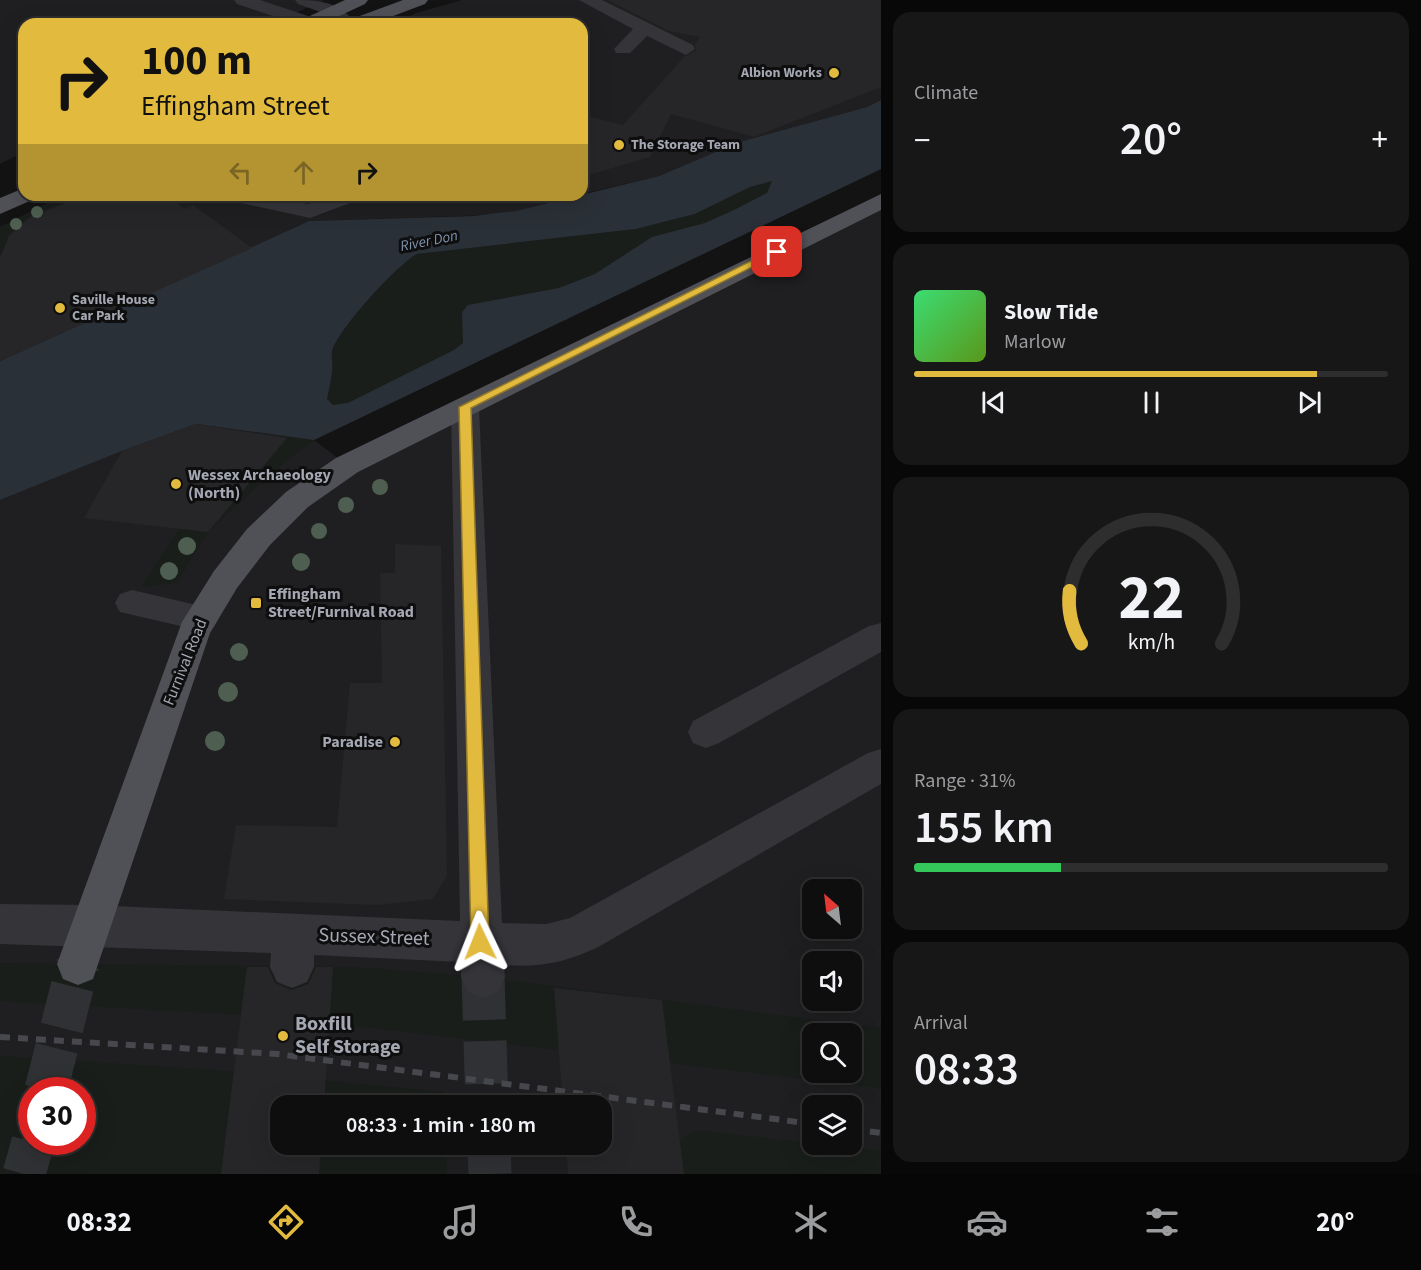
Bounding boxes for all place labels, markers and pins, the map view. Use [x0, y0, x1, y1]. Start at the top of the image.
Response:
place label: Albion Works [740, 63, 822, 83]
marker: Albion Works [827, 66, 841, 80]
place label: The Storage Team [631, 135, 740, 155]
marker: The Storage Team [612, 138, 626, 152]
pin [751, 226, 802, 277]
place label: Saville House Car Park [72, 290, 155, 326]
marker: Saville House Car Park [53, 301, 67, 315]
place label: Wessex Archaeology (North) [188, 464, 332, 504]
marker: Wessex Archaeology (North) [169, 477, 183, 491]
place label: Effingham Street/Furnival Road [268, 583, 414, 623]
marker: Effingham Street/Furnival Road [249, 596, 263, 610]
place label: Paradise [322, 731, 383, 753]
marker: Paradise [388, 735, 402, 749]
place label: Boxfill Self Storage [295, 1010, 401, 1061]
marker: Boxfill Self Storage [276, 1029, 290, 1043]

